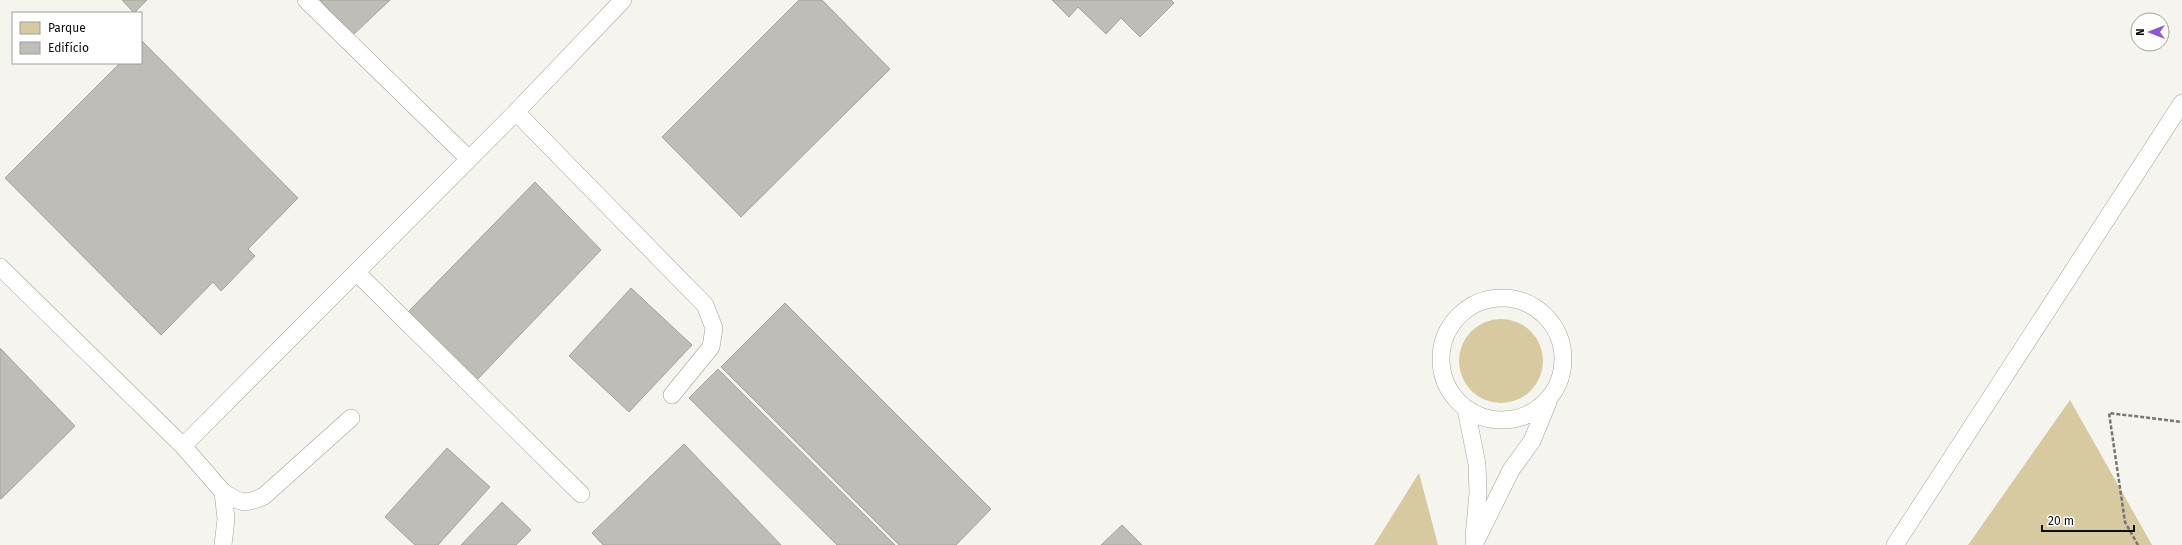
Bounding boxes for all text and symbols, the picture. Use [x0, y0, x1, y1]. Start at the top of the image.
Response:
legend [12, 12, 142, 64]
north arrow [2130, 12, 2170, 52]
text: Parque [48, 21, 86, 35]
text: N [2134, 28, 2147, 36]
text: Edifício [48, 41, 89, 55]
scale bar [2042, 507, 2134, 533]
text: 20 m [2048, 514, 2074, 528]

